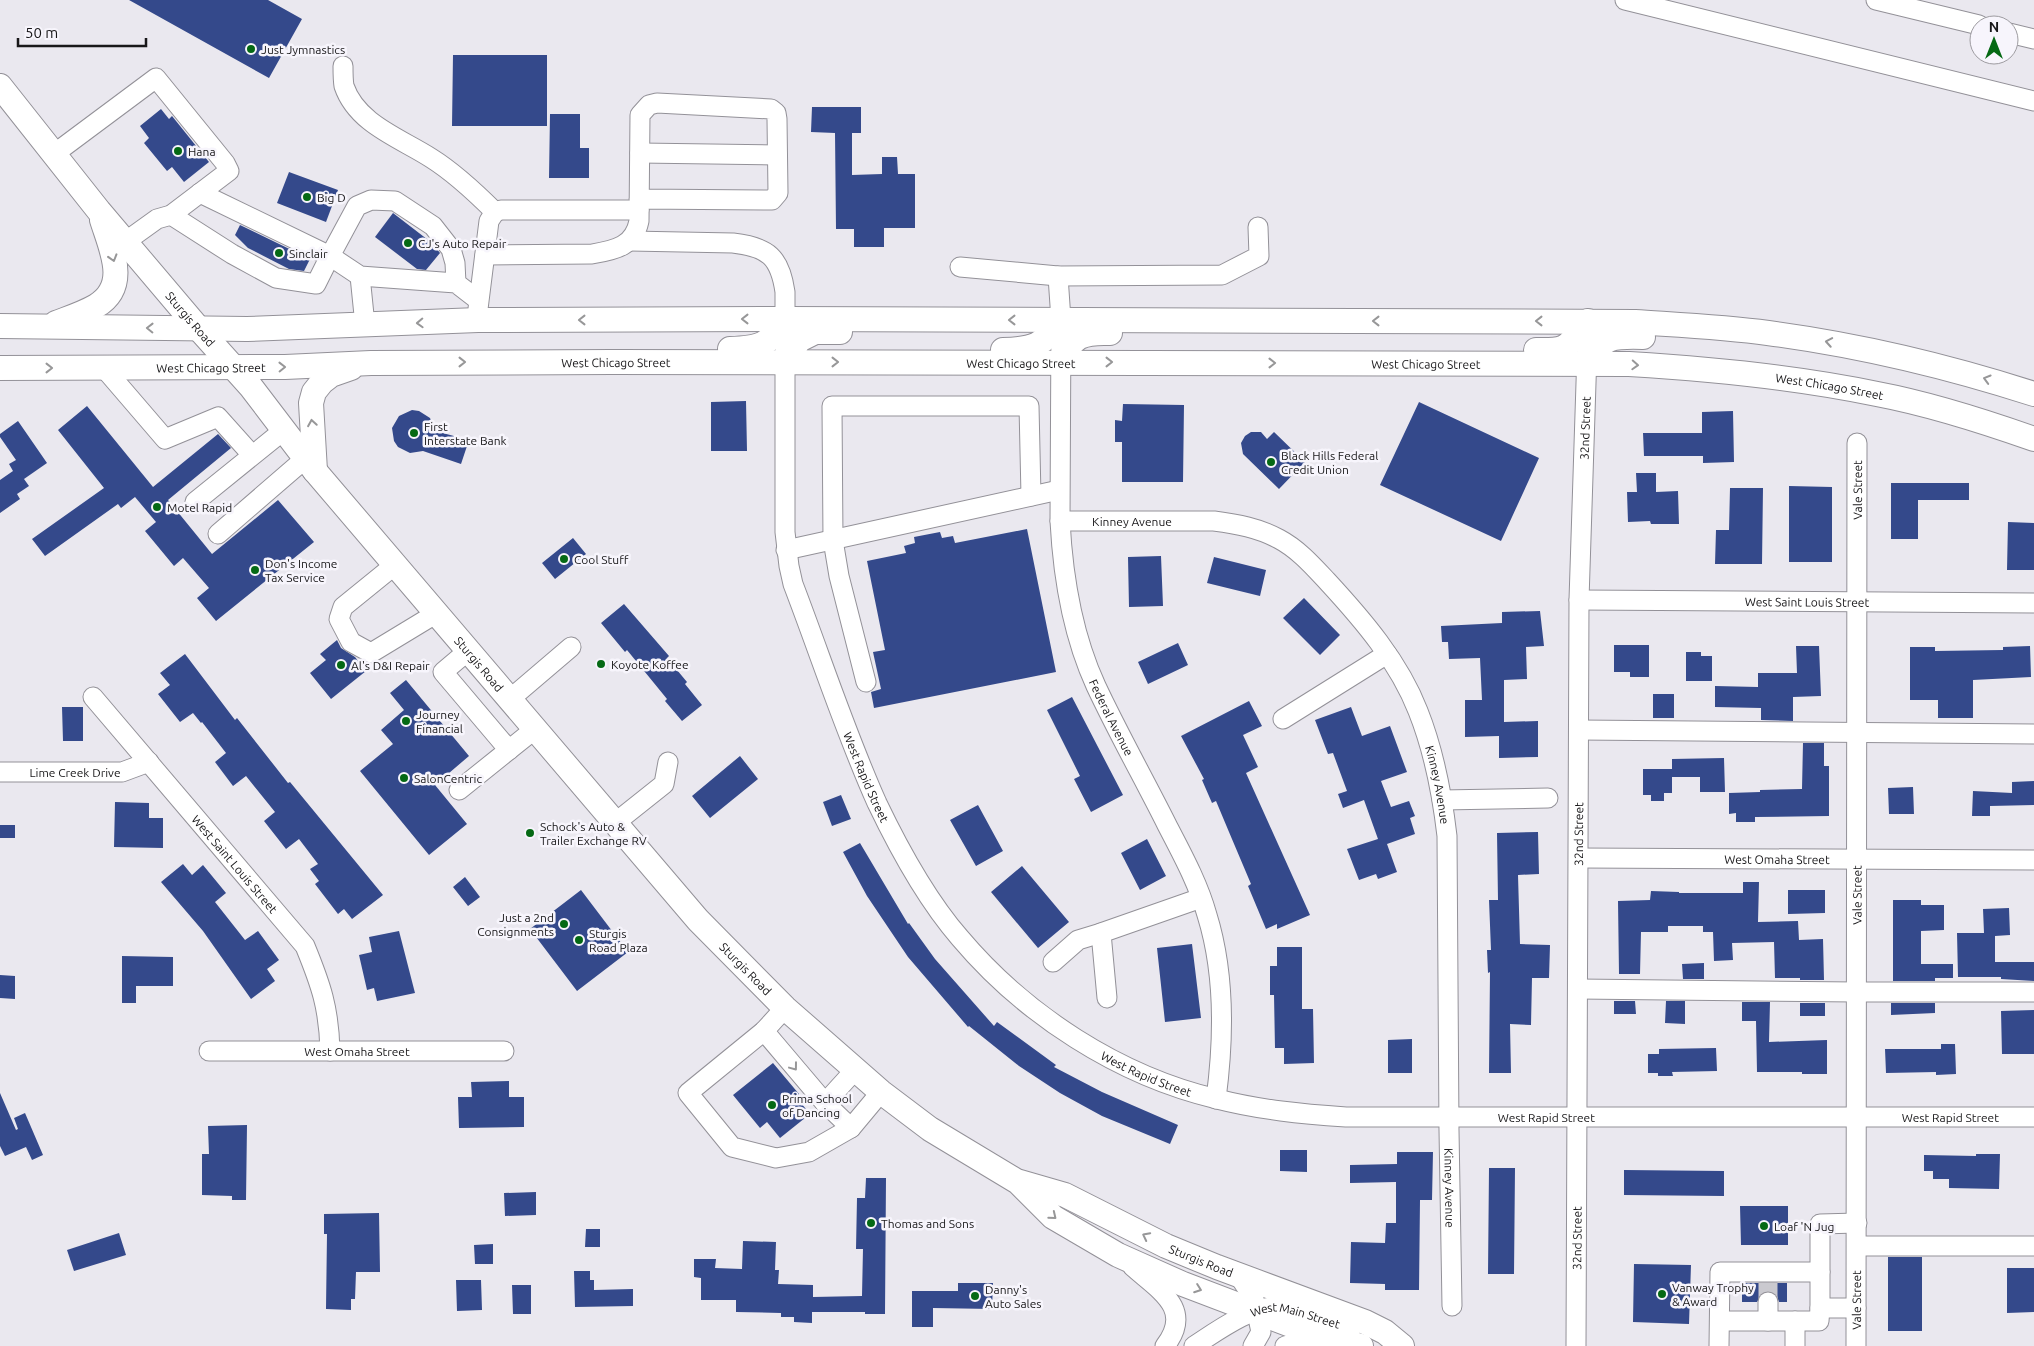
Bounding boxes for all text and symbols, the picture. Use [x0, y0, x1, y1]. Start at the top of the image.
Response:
scale bar [18, 15, 145, 47]
north arrow [1969, 15, 2019, 65]
text: N [1989, 19, 1999, 35]
text: 50 m [25, 24, 58, 41]
marker: Just Jymnastics [245, 43, 257, 55]
place label: Just Jymnastics [261, 43, 345, 56]
marker: Hana [172, 145, 184, 157]
place label: Hana [188, 145, 216, 158]
marker: Big D [301, 191, 313, 203]
place label: Big D [317, 191, 346, 204]
marker: CJ's Auto Repair [402, 237, 414, 249]
place label: CJ's Auto Repair [418, 237, 507, 250]
marker: Sinclair [273, 247, 285, 259]
place label: Sinclair [289, 247, 328, 260]
one-way arrow [108, 253, 118, 261]
street label: Sturgis Road [164, 289, 218, 349]
one-way arrow [740, 314, 748, 324]
one-way arrow [578, 315, 586, 325]
one-way arrow [1008, 315, 1016, 325]
one-way arrow [1372, 316, 1380, 326]
one-way arrow [1535, 316, 1542, 326]
one-way arrow [415, 317, 423, 328]
one-way arrow [146, 323, 154, 333]
one-way arrow [1825, 338, 1834, 348]
street label: West Chicago Street [561, 355, 671, 369]
street label: West Chicago Street [966, 356, 1076, 369]
one-way arrow [458, 357, 466, 368]
one-way arrow [832, 357, 839, 367]
one-way arrow [1106, 357, 1114, 367]
street label: West Chicago Street [1371, 357, 1481, 370]
one-way arrow [1268, 358, 1276, 368]
one-way arrow [1632, 359, 1640, 370]
street label: West Chicago Street [156, 361, 266, 374]
one-way arrow [278, 362, 286, 372]
one-way arrow [45, 363, 53, 373]
street label: West Chicago Street [1775, 371, 1885, 402]
one-way arrow [1984, 375, 1992, 385]
street label: 32nd Street [1577, 396, 1592, 460]
one-way arrow [308, 419, 318, 427]
place label: First Interstate Bank [424, 420, 507, 447]
marker: First Interstate Bank [408, 427, 420, 439]
place label: Black Hills Federal Credit Union [1281, 449, 1378, 476]
marker: Black Hills Federal Credit Union [1265, 456, 1277, 468]
street label: Vale Street [1850, 460, 1863, 520]
marker: Motel Rapid [151, 501, 163, 513]
place label: Motel Rapid [167, 501, 232, 514]
street label: Kinney Avenue [1092, 515, 1172, 528]
marker: Cool Stuff [558, 553, 570, 565]
place label: Cool Stuff [574, 553, 629, 566]
place label: Don's Income Tax Service [265, 557, 337, 584]
marker: Don's Income Tax Service [249, 564, 261, 576]
street label: West Saint Louis Street [1745, 595, 1870, 608]
street label: Sturgis Road [452, 634, 506, 694]
marker: Koyote Koffee [595, 658, 607, 670]
place label: Koyote Koffee [611, 658, 689, 671]
marker: Al's D&I Repair [335, 659, 347, 671]
place label: Al's D&I Repair [351, 659, 430, 672]
street label: Federal Avenue [1087, 677, 1136, 758]
place label: Journey Financial [416, 708, 463, 735]
marker: Journey Financial [400, 715, 412, 727]
street label: West Rapid Street [842, 730, 892, 824]
street label: Kinney Avenue [1424, 744, 1452, 825]
street label: Lime Creek Drive [29, 766, 121, 779]
marker: SalonCentric [398, 772, 410, 784]
place label: SalonCentric [414, 772, 482, 785]
street label: 32nd Street [1571, 802, 1585, 866]
street label: West Saint Louis Street [190, 812, 280, 916]
place label: Schock's Auto & Trailer Exchange RV [540, 820, 647, 847]
marker: Schock's Auto & Trailer Exchange RV [524, 827, 536, 839]
street label: West Omaha Street [1724, 852, 1830, 866]
street label: Vale Street [1850, 865, 1863, 925]
place label: Just a 2nd Consignments [477, 911, 554, 938]
marker: Just a 2nd Consignments [558, 918, 570, 930]
place label: Sturgis Road Plaza [589, 927, 648, 954]
marker: Sturgis Road Plaza [573, 934, 585, 946]
street label: Sturgis Road [717, 940, 774, 997]
street label: West Omaha Street [304, 1045, 410, 1058]
street label: West Rapid Street [1099, 1048, 1193, 1098]
one-way arrow [789, 1061, 797, 1070]
place label: Prima School of Dancing [782, 1092, 852, 1119]
marker: Prima School of Dancing [766, 1099, 778, 1111]
street label: West Rapid Street [1498, 1111, 1595, 1124]
street label: West Rapid Street [1902, 1111, 1999, 1124]
street label: Kinney Avenue [1443, 1148, 1457, 1228]
street label: 32nd Street [1570, 1206, 1583, 1270]
one-way arrow [1048, 1210, 1057, 1219]
marker: Thomas and Sons [865, 1217, 877, 1229]
place label: Thomas and Sons [881, 1217, 974, 1230]
marker: Loaf 'N Jug [1758, 1220, 1770, 1232]
place label: Loaf 'N Jug [1774, 1220, 1834, 1233]
one-way arrow [1142, 1232, 1151, 1242]
street label: Sturgis Road [1167, 1242, 1235, 1279]
street label: Vale Street [1850, 1270, 1863, 1330]
place label: Vanway Trophy & Award [1672, 1281, 1754, 1308]
place label: Danny's Auto Sales [985, 1283, 1042, 1310]
one-way arrow [1193, 1283, 1201, 1293]
marker: Vanway Trophy & Award [1656, 1288, 1668, 1300]
marker: Danny's Auto Sales [969, 1290, 981, 1302]
street label: West Main Street [1248, 1300, 1342, 1330]

